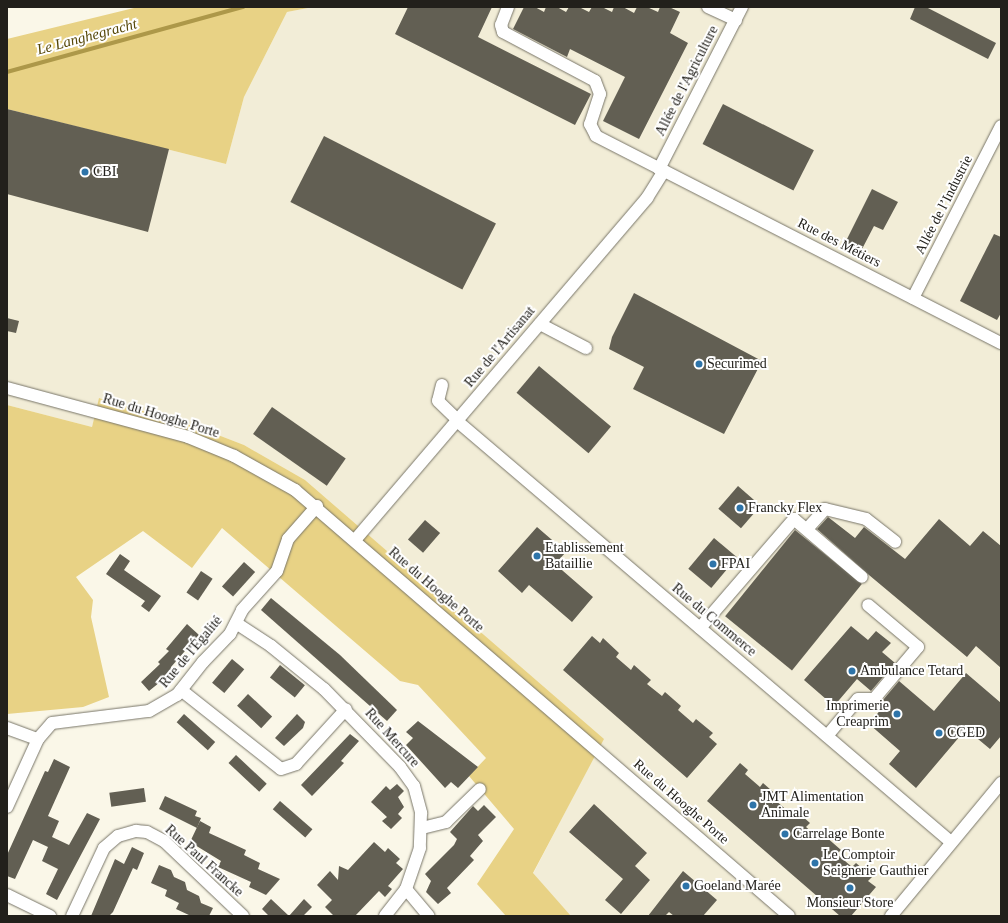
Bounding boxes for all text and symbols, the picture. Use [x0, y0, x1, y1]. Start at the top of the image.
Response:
water label: Le Langhegracht [35, 15, 139, 59]
street label: Allée de l'Agriculture [652, 23, 722, 139]
street label: Allée de l’Industrie [912, 153, 976, 257]
place label: CBI [93, 164, 116, 180]
marker: CBI [80, 167, 90, 177]
street label: Rue des Métiers [795, 215, 883, 271]
street label: Rue de l'Artisanat [461, 303, 539, 391]
place label: Securimed [707, 356, 767, 372]
marker: Securimed [694, 359, 704, 369]
street label: Rue du Hooghe Porte [101, 390, 221, 442]
place label: Francky Flex [748, 500, 822, 516]
marker: Francky Flex [735, 503, 745, 513]
place label: Etablissement Bataillie [545, 540, 624, 572]
street label: Rue du Hooghe Porte [385, 544, 487, 636]
marker: Etablissement Bataillie [532, 551, 542, 561]
place label: FPAI [721, 556, 750, 572]
marker: FPAI [708, 559, 718, 569]
street label: Rue du Commerce [668, 580, 760, 660]
street label: Rue de l'Égalité [156, 613, 226, 691]
place label: Ambulance Tetard [860, 663, 964, 679]
marker: Ambulance Tetard [847, 666, 857, 676]
place label: Imprimerie Creaprim [826, 698, 889, 730]
street label: Rue Mercure [361, 705, 423, 771]
marker: Imprimerie Creaprim [892, 709, 902, 719]
place label: CGED [947, 725, 985, 741]
marker: CGED [934, 728, 944, 738]
street label: Rue du Hooghe Porte [630, 756, 732, 848]
place label: JMT Alimentation Animale [761, 789, 865, 822]
marker: JMT Alimentation Animale [748, 800, 758, 810]
street label: Rue Paul Francke [161, 821, 247, 901]
place label: Carrelage Bonte [793, 826, 884, 842]
marker: Carrelage Bonte [780, 829, 790, 839]
place label: Le Comptoir Seignerie Gauthier [823, 847, 928, 880]
marker: Le Comptoir Seignerie Gauthier [810, 858, 820, 868]
place label: Goeland Marée [694, 878, 781, 894]
marker: Goeland Marée [681, 881, 691, 891]
marker: Monsieur Store [845, 883, 855, 893]
place label: Monsieur Store [807, 895, 893, 911]

